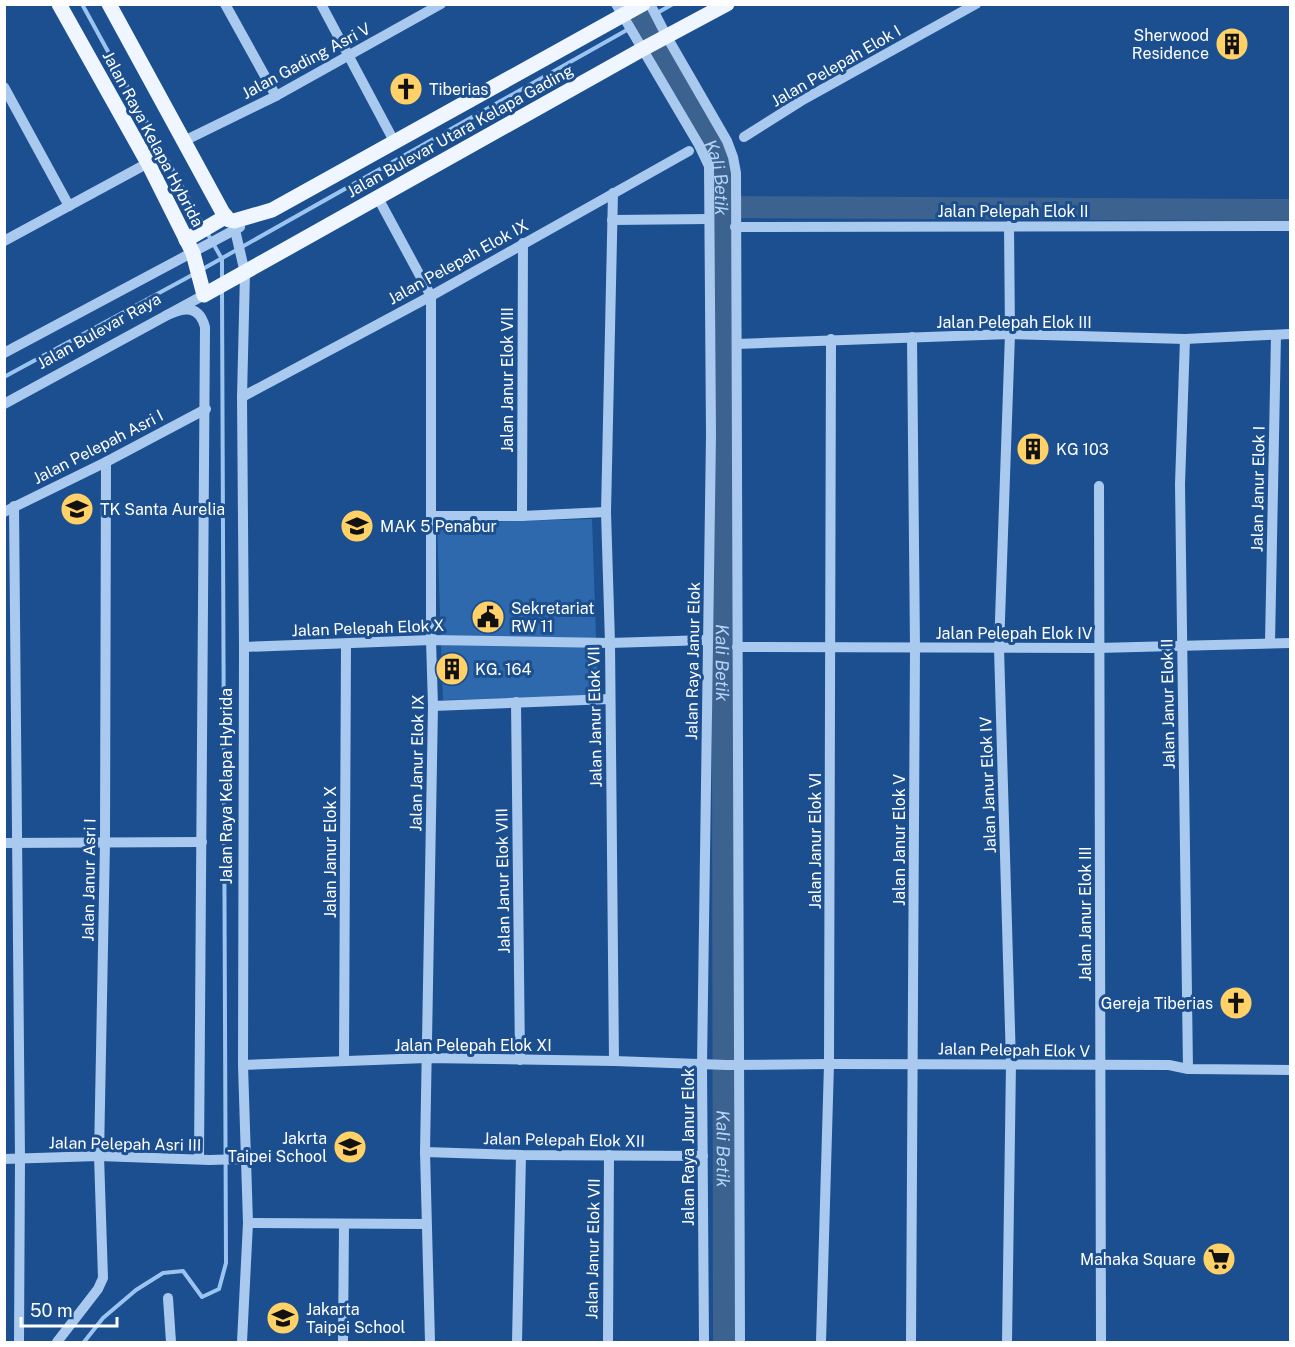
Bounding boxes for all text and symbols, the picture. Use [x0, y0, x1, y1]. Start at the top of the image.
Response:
street label: Jalan Gading Asri V [238, 19, 374, 103]
street label: Jalan Pelepah Elok I [768, 21, 904, 111]
place label: Sherwood Residence [1132, 26, 1209, 63]
building icon: Sherwood Residence [1214, 26, 1250, 62]
street label: Jalan Raya Kelapa Hybrida [99, 48, 207, 230]
street label: Jalan Bulevar Utara Kelapa Gading [343, 61, 577, 201]
church icon: Tiberias [388, 71, 424, 107]
place label: Tiberias [429, 80, 488, 99]
water label: Kali Betik [700, 135, 733, 216]
street label: Jalan Pelepah Elok II [938, 202, 1088, 221]
street label: Jalan Pelepah Elok IX [385, 216, 531, 308]
street label: Jalan Bulevar Raya [34, 289, 164, 373]
street label: Jalan Janur Elok VIII [498, 307, 517, 453]
street label: Jalan Pelepah Elok III [936, 313, 1092, 332]
street label: Jalan Pelepah Asri I [30, 406, 166, 488]
street label: Jalan Janur Elok I [1247, 426, 1269, 552]
building icon: KG 103 [1015, 431, 1051, 467]
place label: KG 103 [1056, 440, 1109, 459]
school or university icon: TK Santa Aurelia [59, 491, 95, 527]
place label: TK Santa Aurelia [100, 500, 225, 519]
school or university icon: MAK 5 Penabur [339, 508, 375, 544]
place label: MAK 5 Penabur [380, 517, 497, 536]
street label: Jalan Raya Janur Elok [682, 582, 704, 740]
public building icon: Sekretariat RW 11 [470, 599, 506, 635]
place label: Sekretariat RW 11 [511, 599, 595, 636]
street label: Jalan Pelepah Elok X [291, 616, 445, 640]
water label: Kali Betik [712, 624, 733, 702]
street label: Jalan Pelepah Elok IV [935, 624, 1093, 643]
street label: Jalan Janur Elok II [1157, 638, 1179, 770]
street label: Jalan Janur Elok VII [584, 646, 606, 788]
building icon: KG. 164 [434, 651, 470, 687]
place label: KG. 164 [475, 660, 532, 679]
street label: Jalan Raya Kelapa Hybrida [217, 688, 236, 884]
street label: Jalan Janur Elok IX [406, 694, 428, 832]
street label: Jalan Janur Elok IV [976, 716, 1000, 854]
street label: Jalan Janur Elok VI [806, 773, 825, 909]
street label: Jalan Janur Elok V [890, 774, 909, 906]
street label: Jalan Janur Elok X [321, 786, 340, 918]
street label: Jalan Janur Elok VIII [492, 808, 514, 954]
street label: Jalan Janur Asri I [78, 818, 100, 942]
street label: Jalan Janur Elok III [1076, 846, 1095, 982]
church icon: Gereja Tiberias [1218, 985, 1254, 1021]
place label: Gereja Tiberias [1101, 994, 1213, 1013]
street label: Jalan Pelepah Elok XI [394, 1036, 552, 1055]
street label: Jalan Pelepah Elok V [938, 1039, 1091, 1061]
street label: Jalan Raya Janur Elok [679, 1068, 698, 1226]
water label: Kali Betik [713, 1110, 734, 1188]
place label: Jakrta Taipei School [228, 1129, 327, 1166]
school or university icon: Jakrta Taipei School [332, 1129, 368, 1165]
street label: Jalan Pelepah Elok XII [483, 1129, 645, 1151]
street label: Jalan Pelepah Asri III [48, 1133, 202, 1155]
street label: Jalan Janur Elok VII [582, 1178, 604, 1320]
supermarket icon: Mahaka Square [1201, 1241, 1237, 1277]
place label: Mahaka Square [1080, 1250, 1196, 1269]
scale bar [21, 1290, 117, 1328]
text: 50 m [30, 1300, 73, 1321]
school or university icon: Jakarta Taipei School [265, 1300, 301, 1336]
place label: Jakarta Taipei School [306, 1300, 406, 1337]

